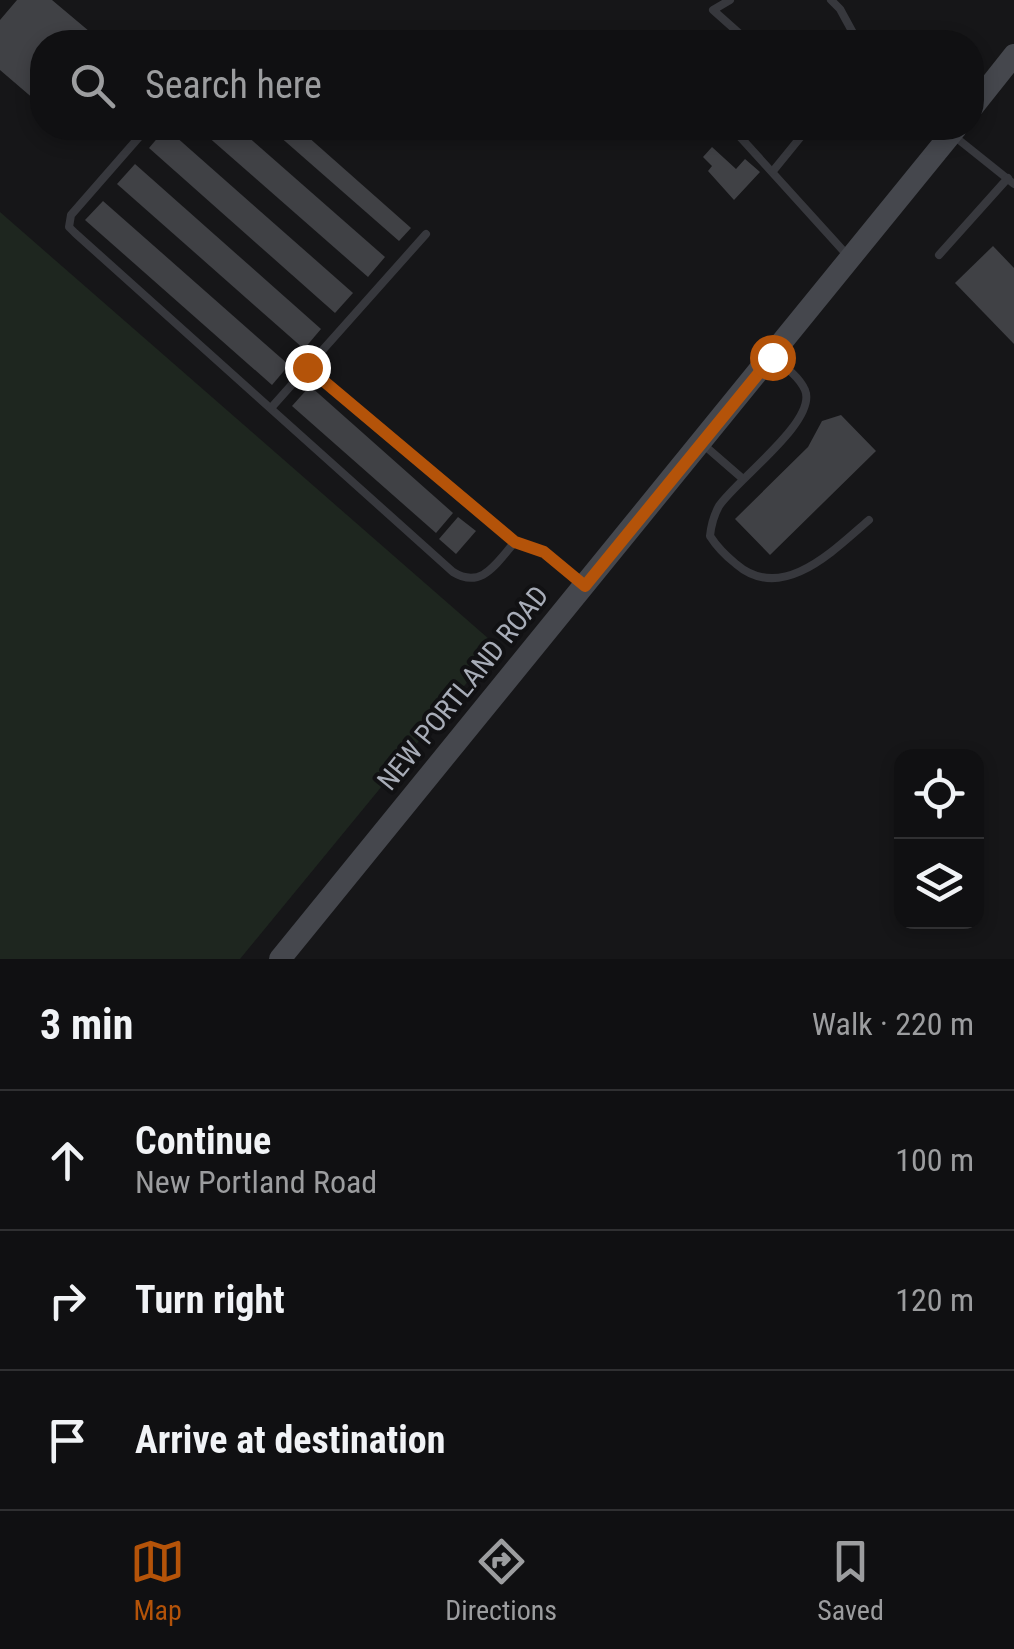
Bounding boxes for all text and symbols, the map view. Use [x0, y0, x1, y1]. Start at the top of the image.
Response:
search box [30, 30, 984, 140]
icon: search [65, 58, 120, 113]
text: Search here [145, 63, 322, 107]
route start [750, 335, 796, 381]
route end [285, 345, 331, 391]
street label: NEW PORTLAND ROAD [371, 579, 555, 797]
map controls [894, 749, 984, 929]
button: locate [894, 749, 984, 839]
button: layers [894, 839, 984, 929]
text: 3 min [40, 1000, 133, 1049]
text: Walk · 220 m [812, 1005, 974, 1043]
text: Continue [135, 1119, 271, 1163]
icon: ahead [40, 1133, 95, 1188]
text: 100 m [895, 1141, 974, 1179]
text: New Portland Road [135, 1163, 377, 1201]
icon: right [40, 1273, 95, 1328]
text: Turn right [135, 1278, 285, 1322]
text: 120 m [895, 1281, 974, 1319]
icon: arrive [40, 1413, 95, 1468]
text: Arrive at destination [135, 1418, 445, 1462]
tab: Map [130, 1534, 185, 1627]
tab: Directions [445, 1534, 557, 1627]
tab: Saved [817, 1534, 884, 1627]

